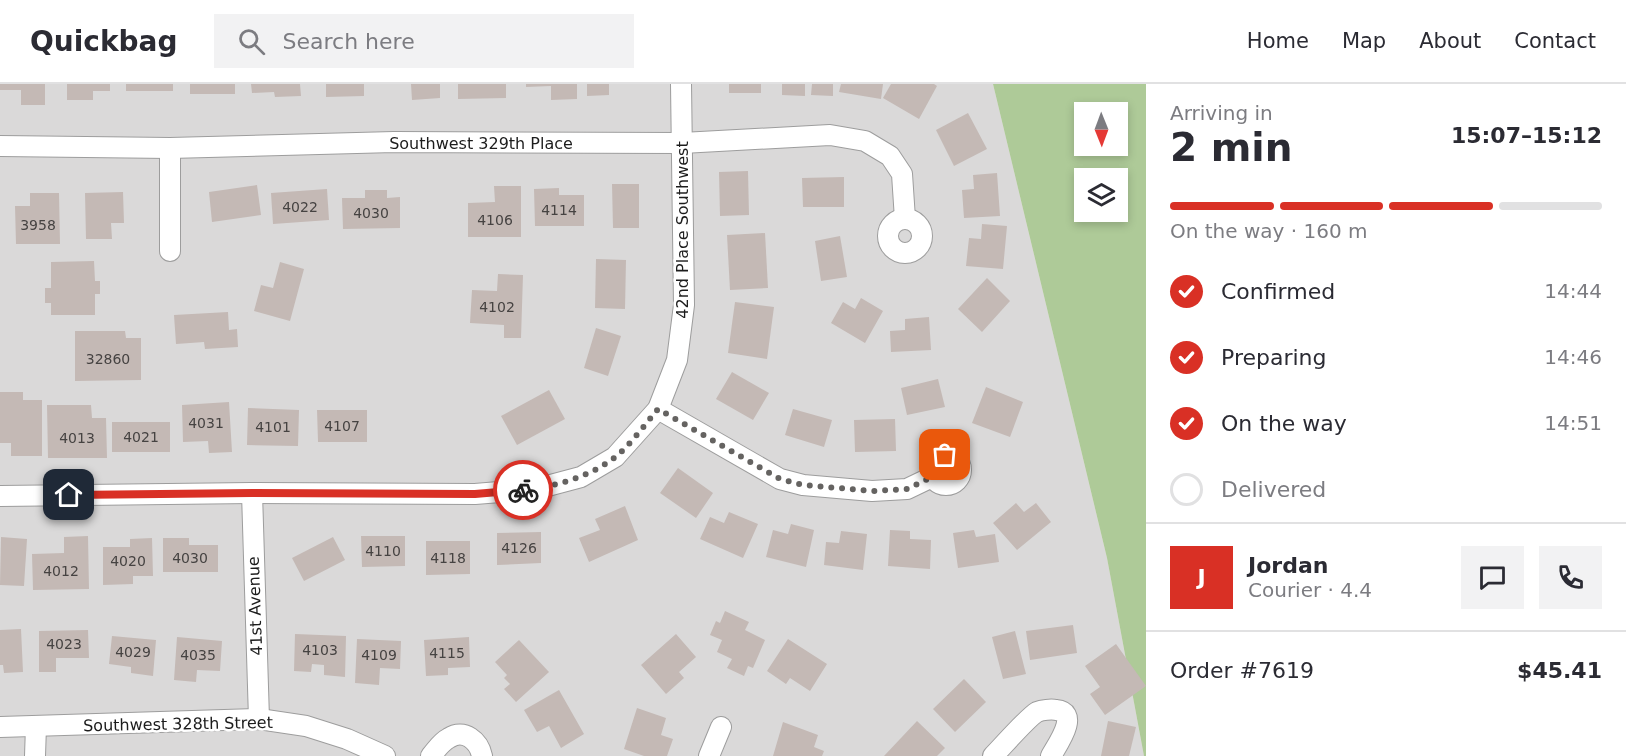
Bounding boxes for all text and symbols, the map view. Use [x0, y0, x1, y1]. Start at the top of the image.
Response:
search box [214, 14, 634, 68]
text: Quickbag [30, 25, 178, 58]
icon: search [235, 25, 268, 58]
text: Search here [283, 29, 415, 54]
text: Home [1247, 29, 1309, 53]
text: Map [1342, 29, 1386, 53]
text: About [1419, 29, 1481, 53]
text: Contact [1514, 29, 1596, 53]
text: Arriving in [1170, 101, 1273, 125]
north arrow [1074, 102, 1128, 156]
map controls [1074, 102, 1128, 222]
text: 15:07–15:12 [1451, 123, 1602, 148]
text: 2 min [1170, 125, 1292, 170]
street label: Southwest 329th Place [389, 134, 573, 153]
street label: 42nd Place Southwest [673, 141, 692, 319]
button: layers [1074, 168, 1128, 222]
house number: 4022 [282, 199, 318, 215]
house number: 4114 [541, 202, 577, 218]
house number: 4030 [353, 205, 389, 221]
house number: 4106 [477, 212, 513, 228]
house number: 3958 [20, 217, 56, 233]
text: On the way · 160 m [1170, 219, 1368, 243]
icon: check [1170, 275, 1203, 308]
text: Confirmed [1221, 279, 1335, 304]
text: 14:44 [1544, 279, 1602, 303]
house number: 4102 [479, 299, 515, 315]
icon: check [1170, 341, 1203, 374]
text: Preparing [1221, 345, 1327, 370]
text: 14:46 [1544, 345, 1602, 369]
house number: 32860 [86, 351, 130, 367]
icon: check [1170, 407, 1203, 440]
text: On the way [1221, 411, 1347, 436]
text: 14:51 [1544, 411, 1602, 435]
house number: 4031 [188, 415, 224, 431]
house number: 4107 [324, 418, 360, 434]
house number: 4101 [255, 419, 291, 435]
house number: 4021 [123, 429, 159, 445]
pin [919, 429, 970, 480]
house number: 4013 [59, 430, 95, 446]
icon: bag [928, 438, 961, 471]
courier [493, 460, 553, 520]
pin [43, 469, 94, 520]
icon: bike [507, 474, 540, 507]
text: Delivered [1221, 477, 1326, 502]
icon: home [52, 478, 85, 511]
house number: 4126 [501, 540, 537, 556]
house number: 4110 [365, 543, 401, 559]
button: chat [1461, 546, 1524, 609]
button: phone [1539, 546, 1602, 609]
house number: 4030 [172, 550, 208, 566]
house number: 4118 [430, 550, 466, 566]
house number: 4020 [110, 553, 146, 569]
text: Jordan [1248, 553, 1328, 578]
street label: 41st Avenue [244, 556, 266, 656]
house number: 4012 [43, 563, 79, 579]
text: J [1197, 565, 1206, 590]
text: Courier · 4.4 [1248, 578, 1372, 602]
house number: 4023 [46, 636, 82, 652]
house number: 4103 [302, 642, 338, 658]
house number: 4029 [115, 644, 151, 660]
house number: 4115 [429, 645, 465, 661]
house number: 4035 [180, 647, 216, 663]
house number: 4109 [361, 647, 397, 663]
text: Order #7619 [1170, 658, 1314, 683]
text: $45.41 [1517, 658, 1602, 683]
street label: Southwest 328th Street [83, 713, 273, 735]

